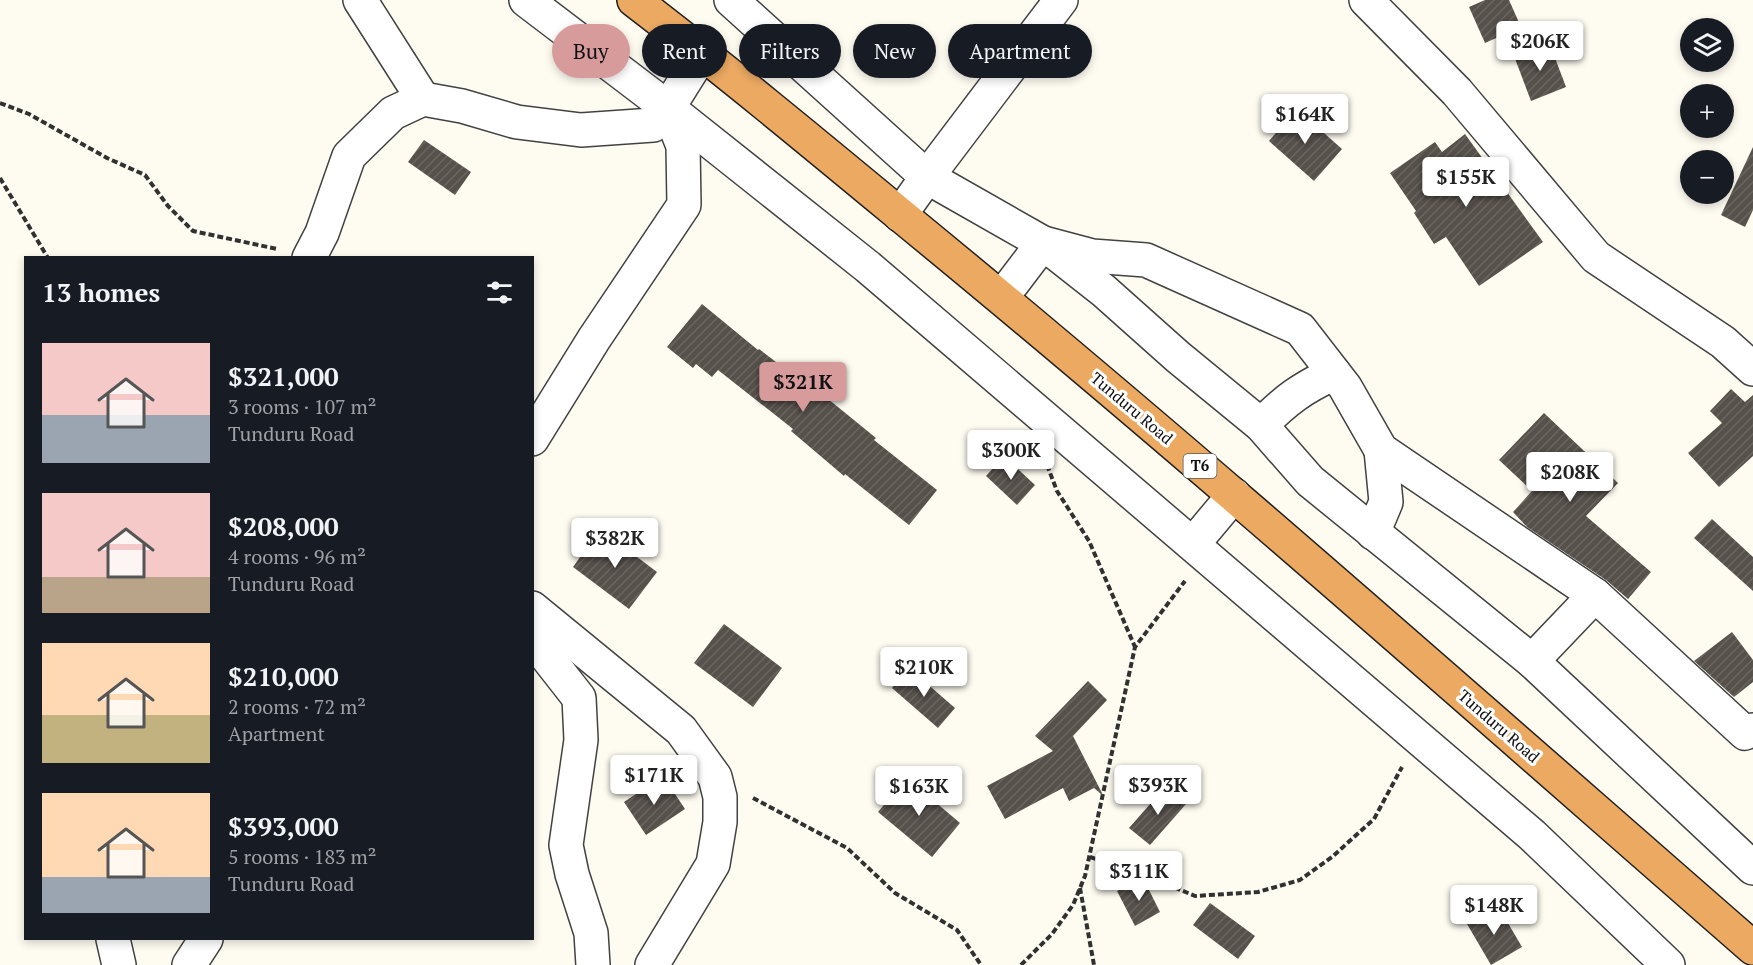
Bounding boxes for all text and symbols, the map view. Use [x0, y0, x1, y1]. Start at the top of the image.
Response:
map controls [1680, 18, 1734, 204]
button: layers [1680, 18, 1734, 72]
pin: $206K [1498, 21, 1582, 72]
chip: Buy [552, 24, 630, 78]
chip: Rent [642, 24, 727, 78]
chip: Filters [739, 24, 841, 78]
chip: New [853, 24, 936, 78]
chip: Apartment [948, 24, 1092, 78]
text: $206K [1510, 27, 1570, 54]
button: + [1680, 84, 1734, 138]
pin: $164K [1263, 94, 1347, 145]
text: $164K [1275, 100, 1335, 127]
button: − [1680, 150, 1734, 204]
pin: $155K [1424, 157, 1508, 208]
text: $155K [1436, 163, 1496, 190]
text: 13 homes [42, 275, 160, 309]
icon: filters [483, 276, 516, 309]
text: $321,000 [228, 359, 339, 393]
pin: $321K [761, 362, 845, 413]
icon: home [90, 367, 162, 439]
street label: Tunduru Road [1086, 367, 1178, 449]
text: $321K [773, 368, 833, 395]
text: 3 rooms · 107 m² [228, 393, 376, 420]
text: Tunduru Road [228, 420, 354, 447]
pin: $300K [969, 430, 1053, 481]
text: $300K [981, 436, 1041, 463]
pin: $208K [1528, 452, 1612, 503]
road number: T6 [1184, 454, 1216, 478]
text: $208K [1540, 458, 1600, 485]
text: $208,000 [228, 509, 339, 543]
icon: home [90, 517, 162, 589]
pin: $382K [573, 518, 657, 569]
text: $382K [585, 524, 645, 551]
text: 4 rooms · 96 m² [228, 543, 366, 570]
text: Tunduru Road [228, 570, 354, 597]
pin: $210K [882, 647, 966, 698]
text: $210K [894, 653, 954, 680]
text: $210,000 [228, 659, 339, 693]
icon: home [90, 667, 162, 739]
street label: Tunduru Road [1454, 685, 1544, 768]
text: 2 rooms · 72 m² [228, 693, 366, 720]
text: Apartment [228, 720, 325, 747]
pin: $171K [612, 755, 696, 806]
text: $171K [624, 761, 684, 788]
pin: $393K [1116, 765, 1200, 816]
pin: $163K [877, 766, 961, 817]
text: $393K [1128, 771, 1188, 798]
text: $163K [889, 772, 949, 799]
text: $393,000 [228, 809, 339, 843]
icon: home [90, 817, 162, 889]
text: 5 rooms · 183 m² [228, 843, 376, 870]
pin: $311K [1097, 851, 1181, 902]
text: $311K [1109, 857, 1169, 884]
text: Tunduru Road [228, 870, 354, 897]
pin: $148K [1452, 885, 1536, 936]
text: $148K [1464, 891, 1524, 918]

